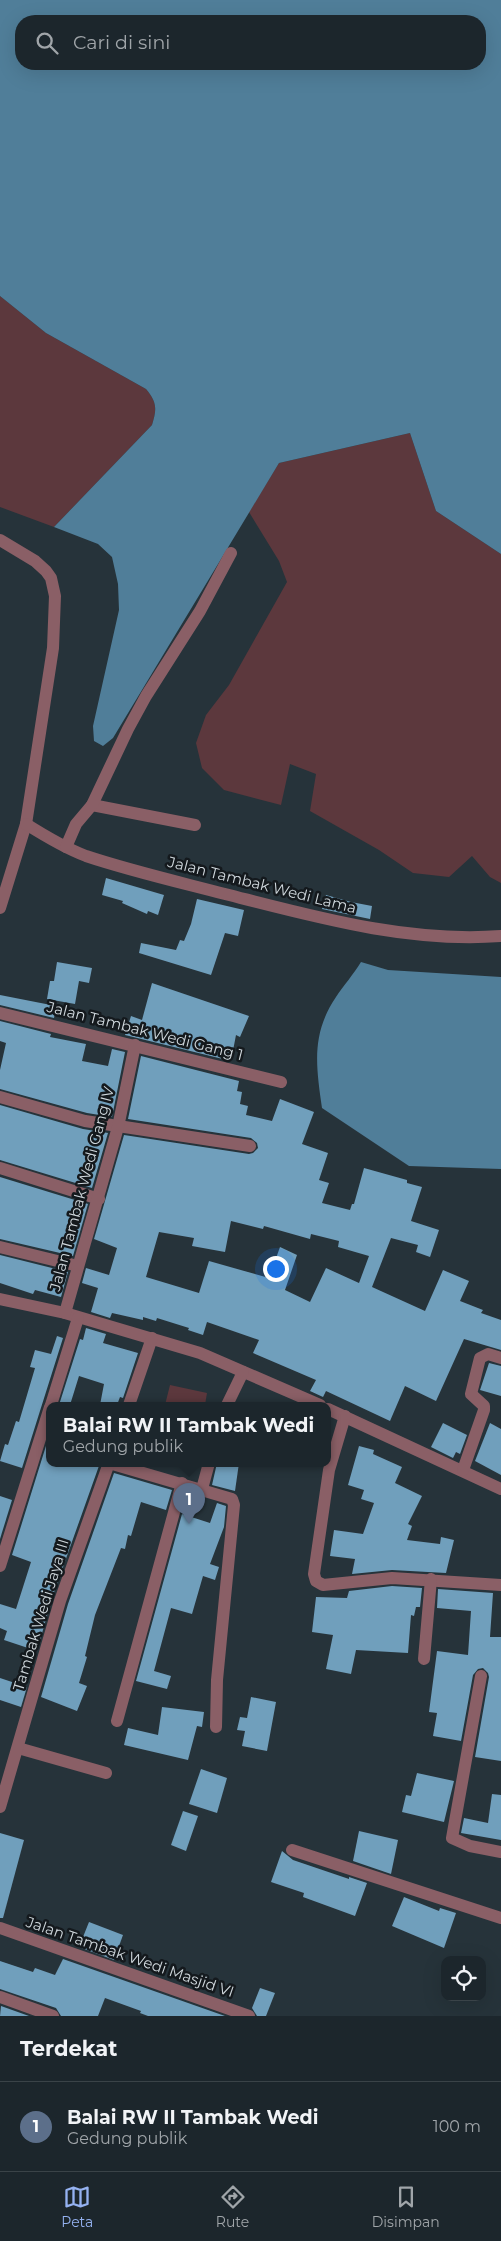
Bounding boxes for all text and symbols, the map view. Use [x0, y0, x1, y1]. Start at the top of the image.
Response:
search box [15, 15, 486, 70]
icon: search [33, 29, 61, 57]
text: Cari di sini [73, 31, 170, 54]
street label: Jalan Tambak Wedi Lama [165, 852, 358, 917]
street label: Jalan Tambak Wedi Gang 1 [44, 997, 245, 1064]
street label: Jalan Tambak Wedi Gang IV [45, 1084, 118, 1294]
your location [263, 1256, 289, 1282]
popup [46, 1402, 331, 1467]
text: Balai RW II Tambak Wedi [63, 1414, 314, 1437]
text: Gedung publik [63, 1437, 183, 1456]
pin: 1 [173, 1483, 205, 1524]
street label: Tambak Wedi Jaya III [8, 1536, 73, 1693]
street label: Jalan Tambak Wedi Masjid VI [23, 1912, 237, 2001]
map controls [441, 1956, 486, 2001]
button: locate [441, 1956, 486, 2001]
text: Terdekat [20, 2036, 117, 2061]
text: Balai RW II Tambak Wedi [67, 2106, 318, 2129]
text: 1 [33, 2117, 39, 2136]
text: 100 m [433, 2117, 481, 2136]
text: Gedung publik [67, 2129, 187, 2148]
tab: Peta [61, 2183, 93, 2231]
tab: Rute [216, 2183, 249, 2231]
tab: Disimpan [372, 2183, 440, 2231]

